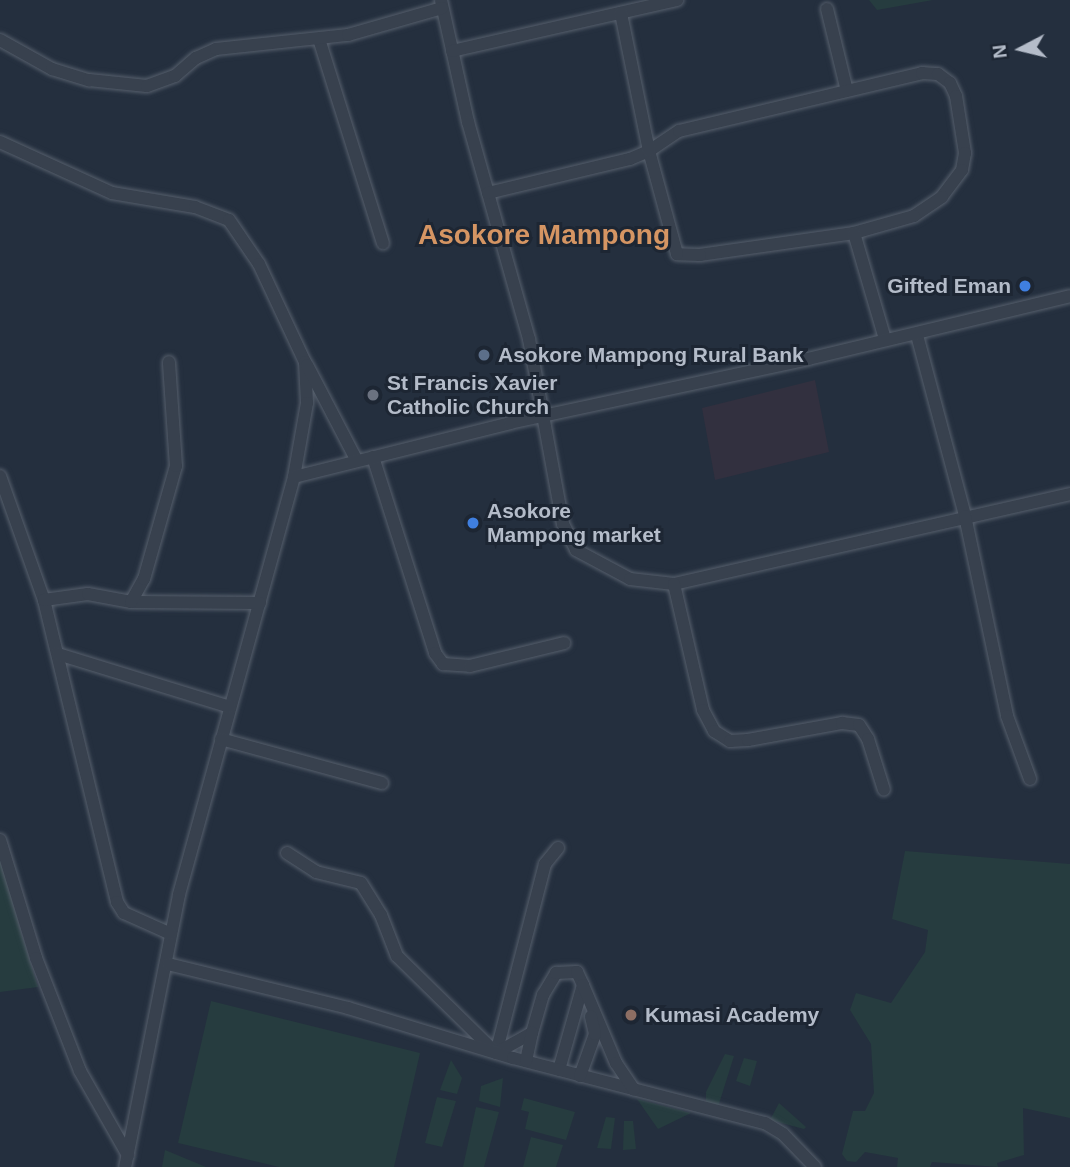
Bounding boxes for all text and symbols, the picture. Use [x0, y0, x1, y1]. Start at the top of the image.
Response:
north arrow [986, 14, 1056, 84]
text: N [988, 44, 1011, 60]
district label: Asokore Mampong [418, 218, 670, 252]
place label: Gifted Eman [887, 273, 1011, 299]
marker: Gifted Eman [1017, 278, 1033, 294]
place label: Asokore Mampong Rural Bank [498, 342, 804, 368]
marker: Asokore Mampong Rural Bank [476, 347, 492, 363]
place label: St Francis Xavier Catholic Church [387, 370, 557, 420]
marker: St Francis Xavier Catholic Church [365, 387, 381, 403]
place label: Asokore Mampong market [487, 498, 661, 548]
marker: Asokore Mampong market [465, 515, 481, 531]
place label: Kumasi Academy [645, 1002, 820, 1028]
marker: Kumasi Academy [623, 1007, 639, 1023]

